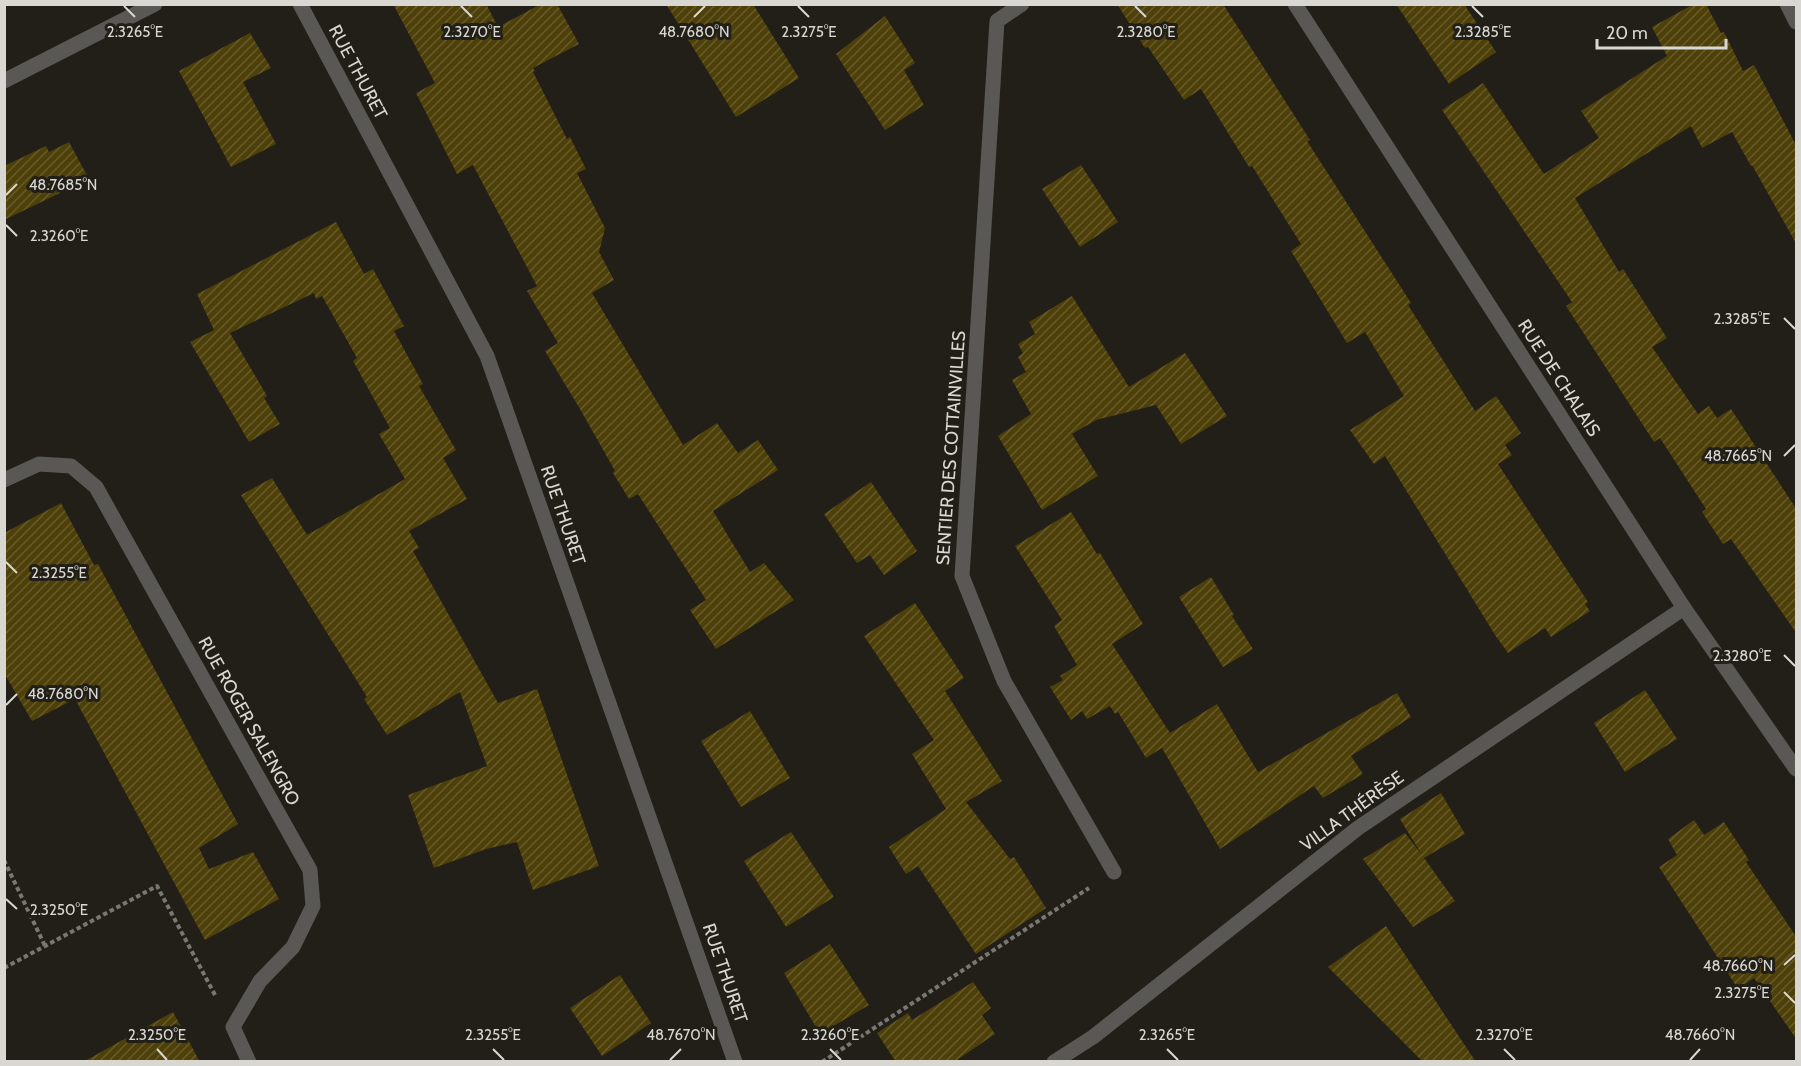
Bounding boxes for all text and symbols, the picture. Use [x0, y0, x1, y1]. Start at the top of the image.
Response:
scale bar [1597, 12, 1726, 50]
street label: RUE THURET [324, 21, 392, 123]
text: 20 m [1606, 22, 1648, 44]
text: 2.3265°E [107, 23, 163, 41]
text: 2.3270°E [443, 23, 501, 41]
text: 48.7680°N [658, 23, 730, 41]
text: 2.3275°E [781, 23, 837, 41]
text: 2.3280°E [1116, 23, 1176, 41]
text: 2.3285°E [1455, 23, 1511, 41]
text: 48.7685°N [29, 176, 97, 194]
text: 2.3260°E [30, 227, 88, 245]
text: 2.3285°E [1714, 310, 1770, 328]
street label: RUE DE CHALAIS [1513, 315, 1605, 441]
street label: SENTIER DES COTTAINVILLES [932, 330, 970, 566]
text: 48.7665°N [1704, 447, 1772, 465]
street label: RUE THURET [536, 462, 590, 568]
text: 2.3255°E [31, 564, 87, 582]
street label: RUE ROGER SALENGRO [193, 633, 305, 809]
text: 2.3280°E [1712, 647, 1772, 665]
text: 48.7680°N [27, 685, 99, 703]
street label: VILLA THÉRÈSE [1296, 766, 1408, 856]
text: 2.3250°E [30, 901, 88, 919]
street label: RUE THURET [698, 920, 752, 1026]
text: 48.7660°N [1703, 957, 1773, 975]
text: 2.3275°E [1714, 984, 1770, 1002]
text: 2.3250°E [128, 1026, 186, 1044]
text: 2.3255°E [465, 1026, 521, 1044]
text: 48.7670°N [646, 1026, 716, 1044]
text: 2.3260°E [801, 1026, 859, 1044]
text: 2.3265°E [1139, 1026, 1195, 1044]
text: 2.3270°E [1475, 1026, 1533, 1044]
text: 48.7660°N [1665, 1026, 1735, 1044]

